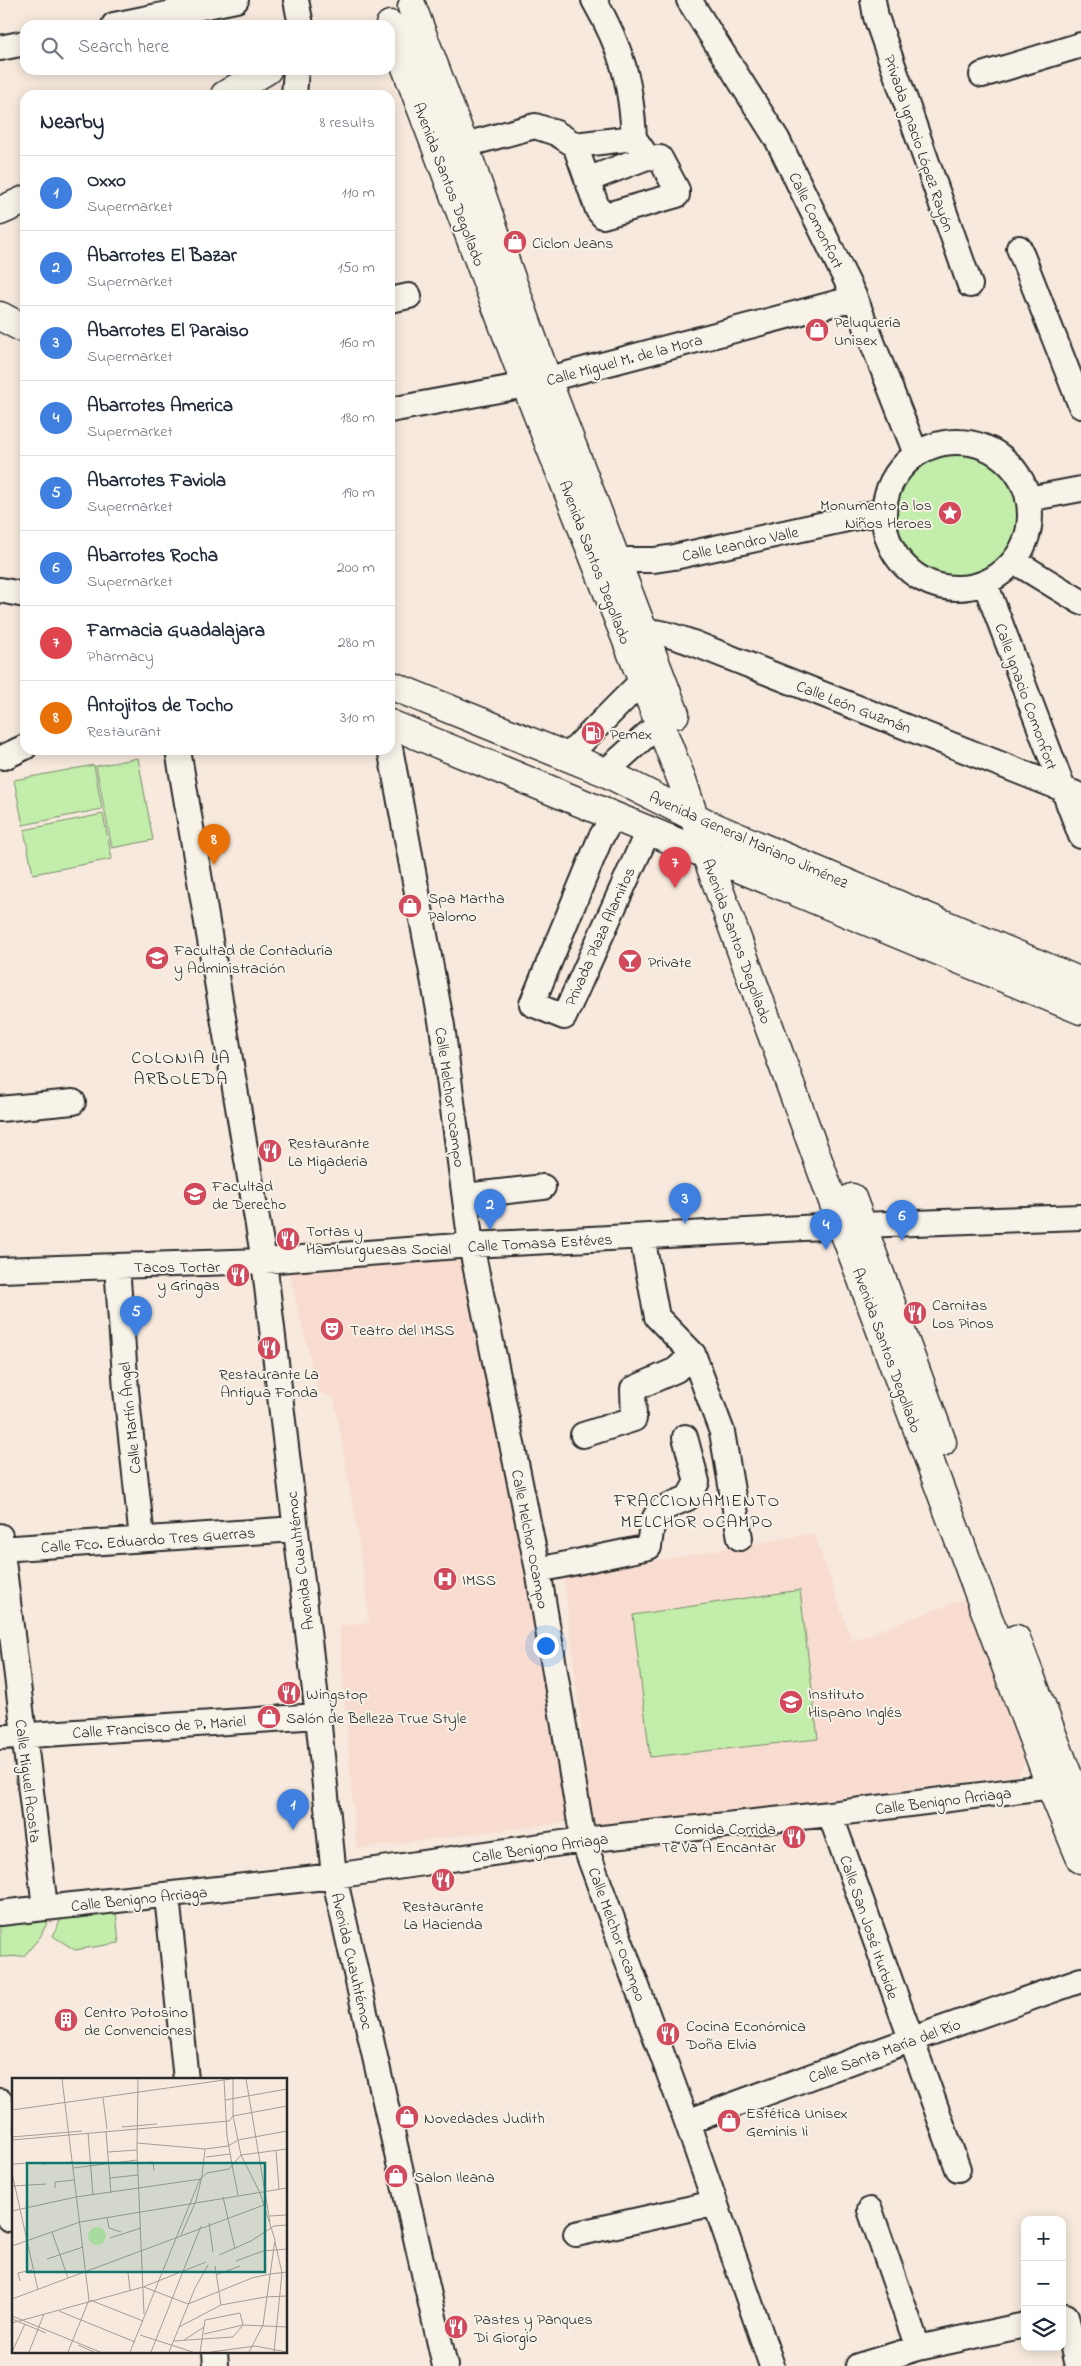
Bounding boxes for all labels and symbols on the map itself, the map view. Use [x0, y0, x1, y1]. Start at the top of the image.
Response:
street label: Privada Ignacio López Rayón [876, 52, 960, 236]
street label: Avenida Santos Degollado [406, 99, 491, 270]
street label: Calle Comonfort [781, 169, 849, 274]
shop icon: Ciclon Jeans [502, 229, 528, 255]
place label: Ciclon Jeans [532, 232, 613, 256]
place label: Peluquería Unisex [834, 311, 901, 353]
shop icon: Peluquería Unisex [804, 317, 830, 343]
street label: Calle Miguel M. de la Mora [544, 329, 705, 393]
street label: Avenida Santos Degollado [552, 477, 637, 648]
place label: Monumento a los Niños Heroes [820, 494, 932, 536]
place icon: Monumento a los Niños Heroes [937, 500, 963, 526]
street label: Calle Leandro Valle [680, 521, 802, 569]
street label: Calle Ignacio Comonfort [987, 620, 1063, 774]
street label: Calle León Guzmán [792, 675, 914, 741]
fuel station icon: Pemex [580, 720, 606, 746]
place label: Pemex [610, 723, 652, 747]
street label: Avenida General Mariano Jiménez [645, 786, 852, 896]
pin: 8 [198, 824, 230, 865]
pin: 7 [659, 847, 691, 888]
street label: Avenida Santos Degollado [695, 856, 777, 1028]
street label: Privada Plaza Alamitos [559, 863, 642, 1010]
place label: Spa Martha Palomo [428, 887, 505, 929]
shop icon: Spa Martha Palomo [397, 893, 423, 919]
place label: Facultad de Contaduría y Administración [173, 939, 333, 981]
school or university icon: Facultad de Contaduría y Administración [144, 945, 170, 971]
bar icon: Private [617, 948, 643, 974]
place label: Private [648, 951, 692, 975]
street label: Calle Melchor Ocampo [427, 1026, 471, 1169]
district label: COLONIA LA ARBOLEDA [131, 1046, 231, 1093]
place label: Restaurante La Migaderia [288, 1132, 370, 1174]
restaurant icon: Restaurante La Migaderia [257, 1138, 283, 1164]
place label: Facultad de Derecho [211, 1175, 286, 1217]
school or university icon: Facultad de Derecho [182, 1181, 208, 1207]
pin: 3 [669, 1183, 701, 1224]
pin: 2 [474, 1189, 506, 1230]
pin: 6 [886, 1200, 918, 1241]
pin: 4 [810, 1209, 842, 1250]
place label: Tortas y Hamburguesas Social [306, 1220, 451, 1262]
restaurant icon: Tortas y Hamburguesas Social [275, 1226, 301, 1252]
street label: Calle Tomasa Estéves [467, 1228, 613, 1260]
place label: Tacos Tortar y Gringas [134, 1256, 220, 1298]
restaurant icon: Tacos Tortar y Gringas [225, 1262, 251, 1288]
street label: Avenida Santos Degollado [845, 1265, 927, 1437]
place label: Carnitas Los Pinos [932, 1294, 994, 1336]
pin: 5 [120, 1296, 152, 1337]
restaurant icon: Carnitas Los Pinos [902, 1300, 928, 1326]
theatre icon: Teatro del IMSS [319, 1316, 345, 1342]
place label: Teatro del IMSS [350, 1319, 455, 1343]
restaurant icon: Restaurante La Antigua Fonda [256, 1335, 282, 1361]
street label: Calle Martín Ángel [113, 1360, 149, 1475]
place label: Restaurante La Antigua Fonda [219, 1363, 319, 1405]
street label: Calle Melchor Ocampo [504, 1468, 554, 1611]
street label: Avenida Cuauhtémoc [280, 1489, 321, 1632]
district label: FRACCIONAMIENTO MELCHOR OCAMPO [613, 1489, 780, 1536]
street label: Calle Fco. Eduardo Tres Guerras [40, 1522, 256, 1560]
hospital icon: IMSS [432, 1566, 458, 1592]
place label: IMSS [462, 1569, 496, 1593]
your location [533, 1633, 559, 1659]
restaurant icon: Wingstop [276, 1680, 302, 1706]
place label: Wingstop [306, 1683, 368, 1707]
place label: Instituto Hispano Inglés [808, 1683, 902, 1725]
school or university icon: Instituto Hispano Inglés [778, 1689, 804, 1715]
shop icon: Salón de Belleza True Style [256, 1704, 282, 1730]
place label: Salón de Belleza True Style [286, 1707, 467, 1731]
street label: Calle Francisco de P. Mariel [72, 1710, 247, 1746]
street label: Calle Miguel Acosta [8, 1718, 46, 1844]
street label: Calle Benigno Arriaga [874, 1782, 1013, 1822]
pin: 1 [277, 1789, 309, 1830]
place label: Comida Corrida Te Va A Encantar [661, 1818, 776, 1860]
restaurant icon: Comida Corrida Te Va A Encantar [781, 1824, 807, 1850]
street label: Calle Benigno Arriaga [471, 1828, 610, 1870]
street label: Calle San José Iturbide [832, 1852, 904, 2004]
street label: Calle Melchor Ocampo [581, 1864, 652, 2005]
restaurant icon: Restaurante La Hacienda [430, 1867, 456, 1893]
street label: Calle Benigno Arriaga [70, 1881, 209, 1919]
street label: Avenida Cuauhtémoc [324, 1891, 379, 2033]
place label: Restaurante La Hacienda [402, 1895, 484, 1937]
place label: Centro Potosino de Convenciones [84, 2001, 192, 2043]
building icon: Centro Potosino de Convenciones [53, 2007, 79, 2033]
street label: Calle Santa María del Río [805, 2013, 964, 2091]
place label: Cocina Económica Doña Elvia [685, 2015, 806, 2057]
restaurant icon: Cocina Económica Doña Elvia [655, 2021, 681, 2047]
inset map [12, 2078, 288, 2354]
place label: Estética Unisex Geminis Ii [746, 2102, 848, 2144]
shop icon: Novedades Judith [394, 2104, 420, 2130]
place label: Novedades Judith [424, 2107, 545, 2131]
shop icon: Estética Unisex Geminis Ii [716, 2108, 742, 2134]
shop icon: Salon Ileana [383, 2163, 409, 2189]
place label: Salon Ileana [414, 2166, 495, 2190]
place label: Pastes y Panques Di Giorgio [473, 2308, 593, 2350]
restaurant icon: Pastes y Panques Di Giorgio [443, 2314, 469, 2340]

